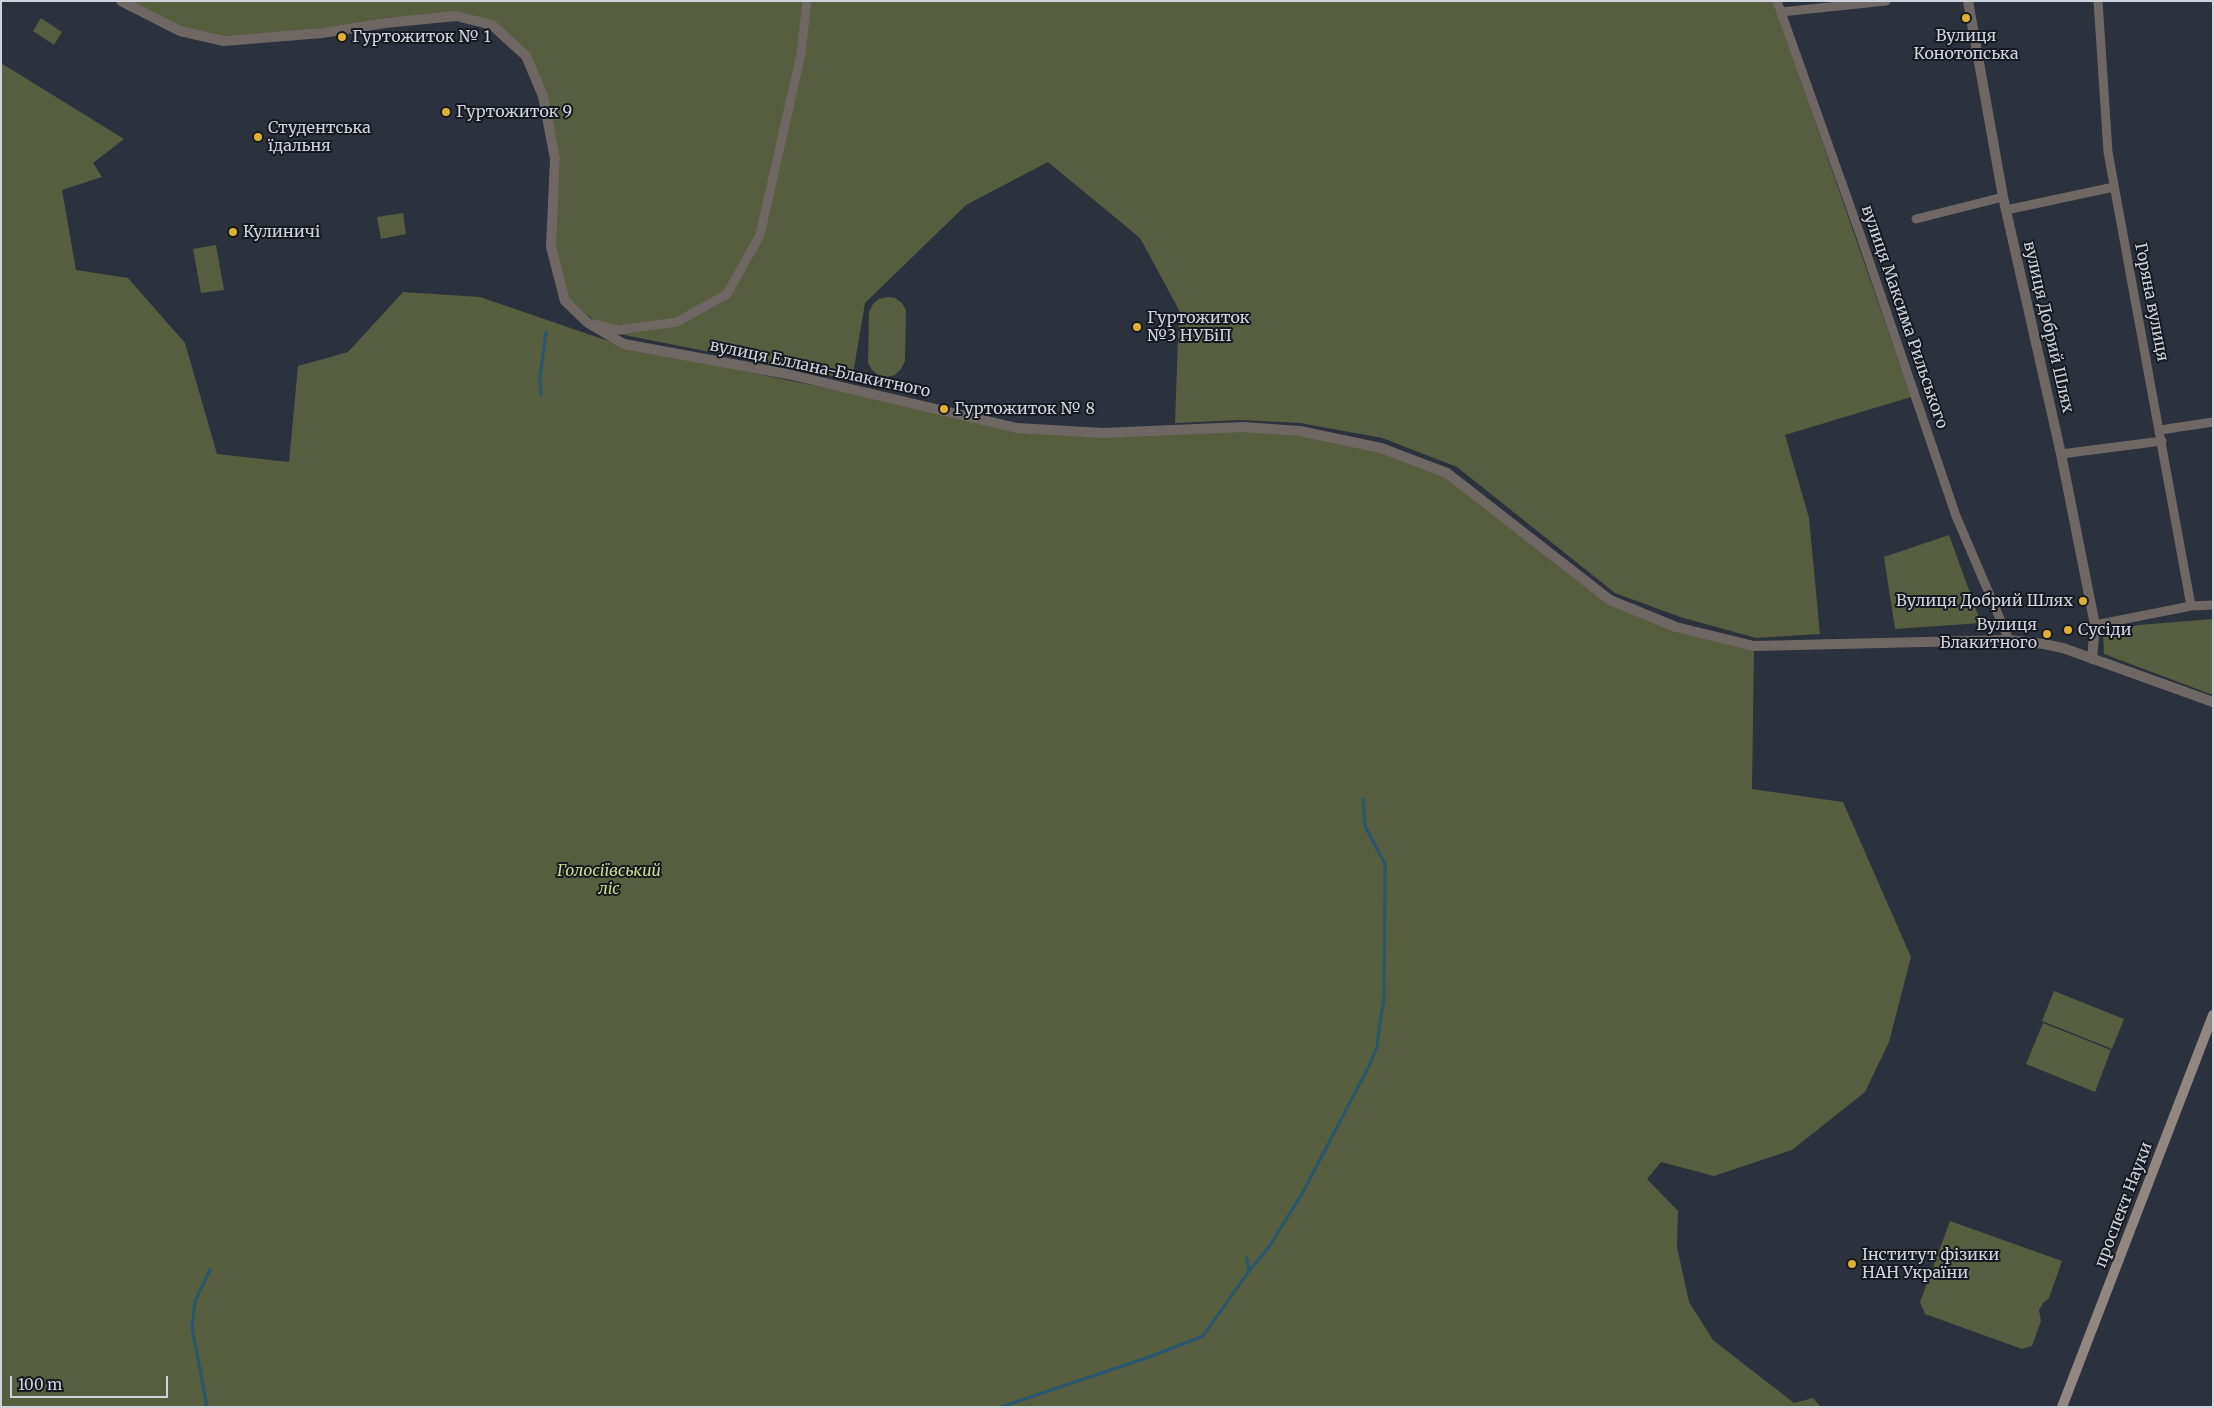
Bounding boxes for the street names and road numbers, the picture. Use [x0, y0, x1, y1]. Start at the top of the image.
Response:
street label: вулиця Максима Рильського [1857, 203, 1951, 431]
street label: вулиця Добрий Шлях [2019, 239, 2077, 415]
street label: Горяна вулиця [2130, 241, 2172, 363]
street label: вулиця Еллана-Блакитного [708, 336, 932, 402]
street label: проспект Науки [2091, 1140, 2157, 1270]

